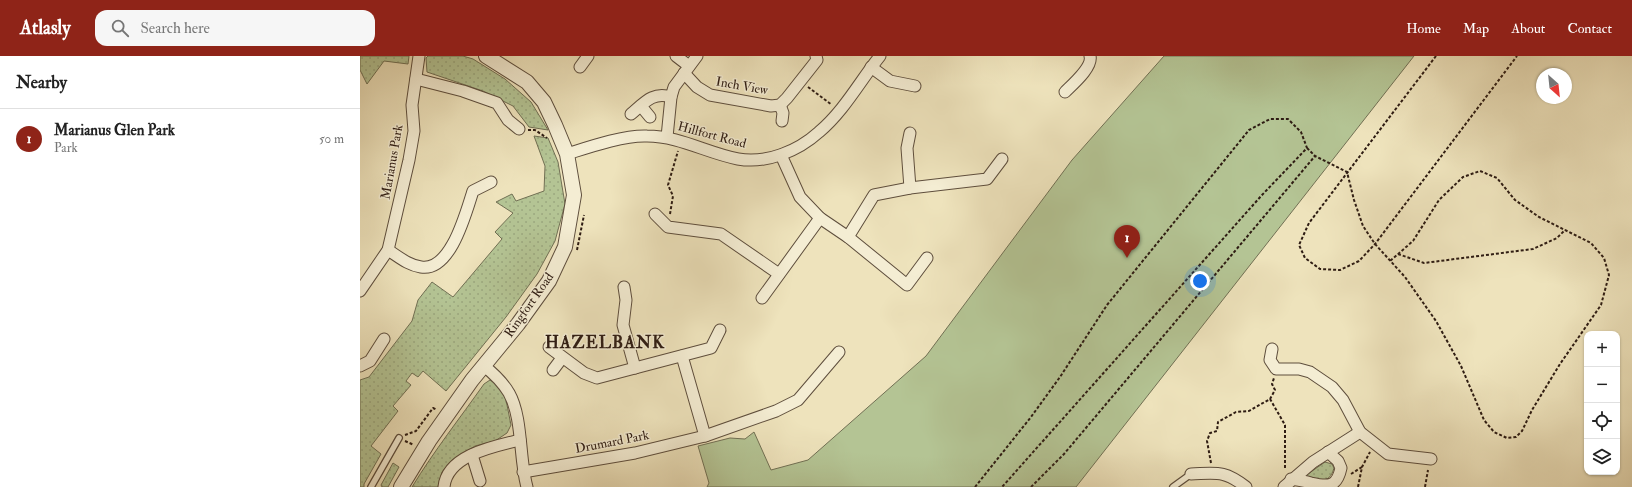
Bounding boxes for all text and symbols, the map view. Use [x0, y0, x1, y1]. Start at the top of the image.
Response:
search box [95, 10, 375, 46]
text: Atlasly [20, 16, 71, 40]
icon: search [109, 17, 131, 39]
text: Search here [141, 19, 210, 38]
text: Home [1406, 20, 1441, 37]
text: Map [1463, 20, 1489, 37]
text: About [1511, 20, 1545, 37]
text: Contact [1567, 20, 1612, 37]
north arrow [1536, 68, 1572, 104]
text: Nearby [16, 72, 67, 93]
street label: Inch View [715, 74, 770, 99]
street label: Hillfort Road [676, 118, 749, 152]
text: Marianus Glen Park [54, 121, 175, 140]
street label: Marianus Park [378, 123, 407, 201]
text: 1 [27, 131, 31, 147]
text: 50 m [319, 131, 344, 147]
text: Park [54, 140, 78, 156]
pin: 1 [1114, 225, 1140, 258]
street label: Ringfort Road [501, 269, 557, 340]
your location [1190, 271, 1210, 291]
map controls [1584, 331, 1620, 475]
button: + [1584, 331, 1620, 367]
district label: HAZELBANK [545, 332, 665, 353]
button: − [1584, 367, 1620, 403]
button: locate [1584, 403, 1620, 439]
street label: Drumard Park [574, 427, 651, 457]
button: layers [1584, 439, 1620, 475]

